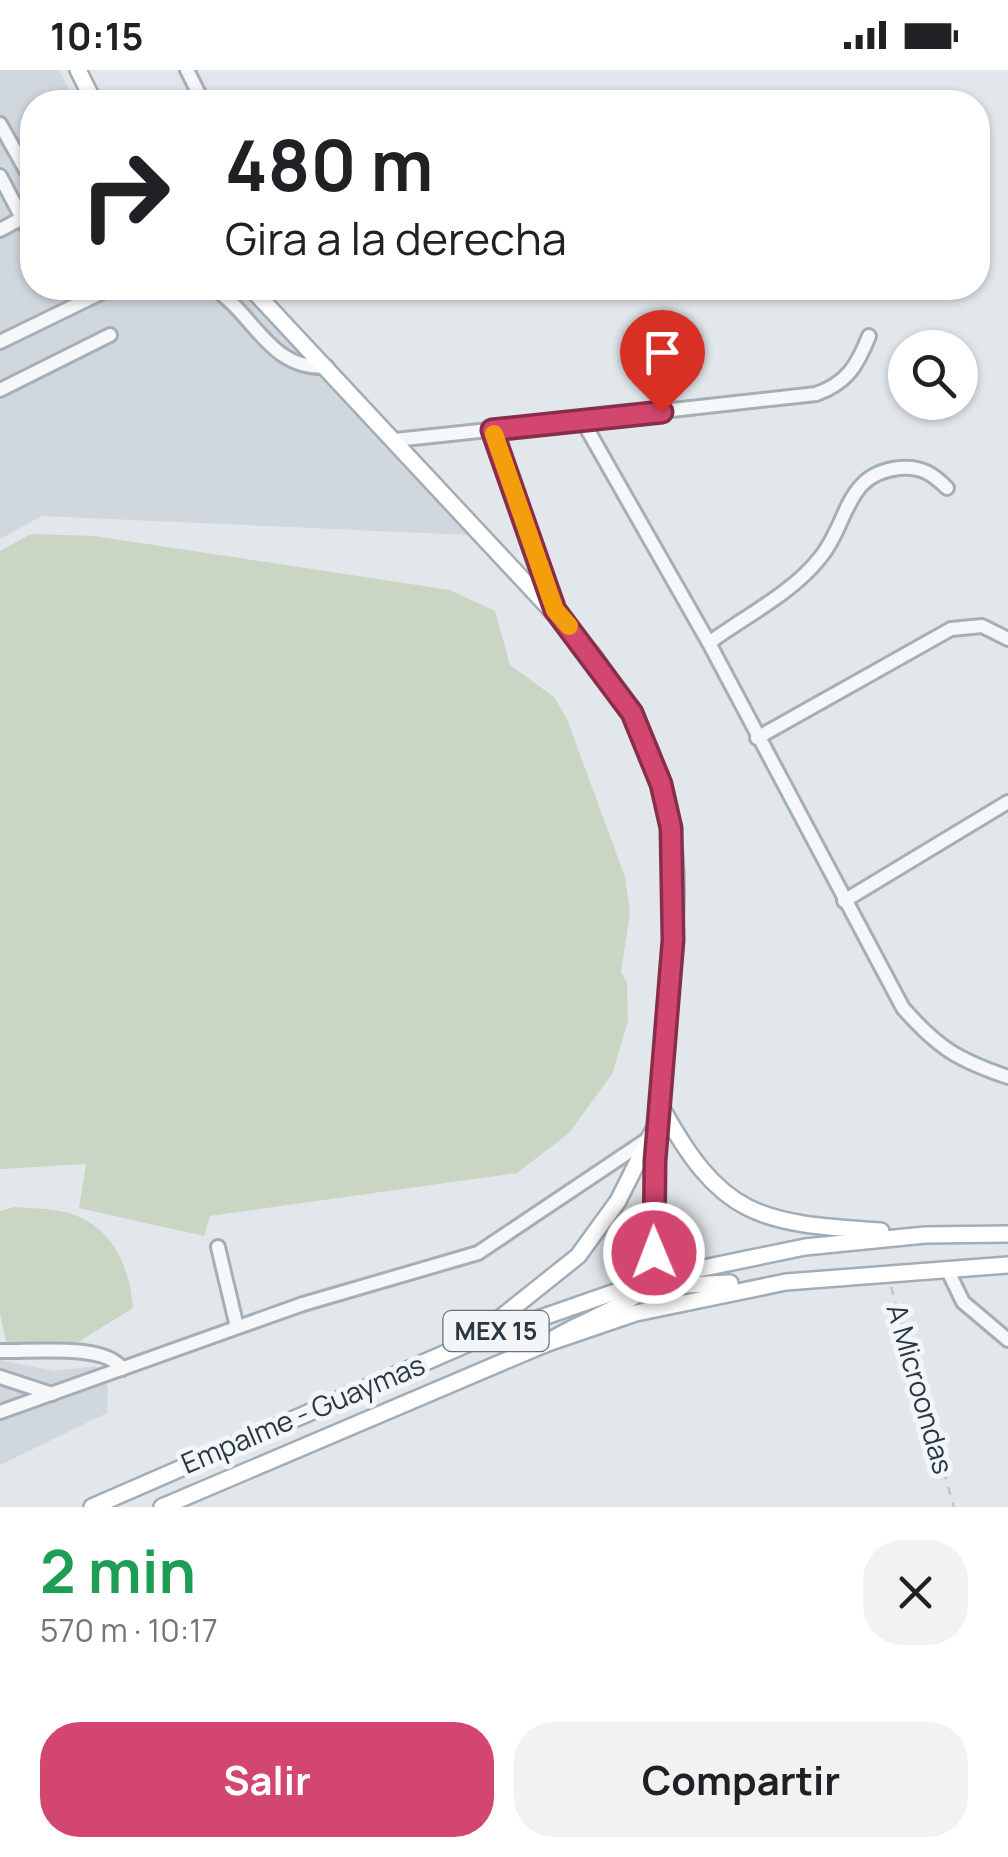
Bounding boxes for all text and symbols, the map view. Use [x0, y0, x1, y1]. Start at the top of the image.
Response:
text: 10:15 [50, 9, 144, 61]
text: 480 m [225, 116, 433, 212]
icon: right [60, 130, 190, 260]
text: Gira a la derecha [225, 207, 567, 269]
pin [620, 310, 705, 413]
icon: arrive [635, 325, 690, 380]
map controls [888, 330, 978, 420]
button: search [888, 330, 978, 420]
position arrow [602, 1201, 706, 1305]
street label: A Microondas [879, 1299, 963, 1478]
road number: MEX 15 [444, 1311, 548, 1351]
street label: Empalme - Guaymas [175, 1345, 430, 1482]
text: 2 min [40, 1529, 196, 1611]
button: close [863, 1540, 968, 1645]
text: 570 m · 10:17 [40, 1608, 218, 1652]
button: Salir [40, 1722, 494, 1837]
button: Compartir [514, 1722, 968, 1837]

